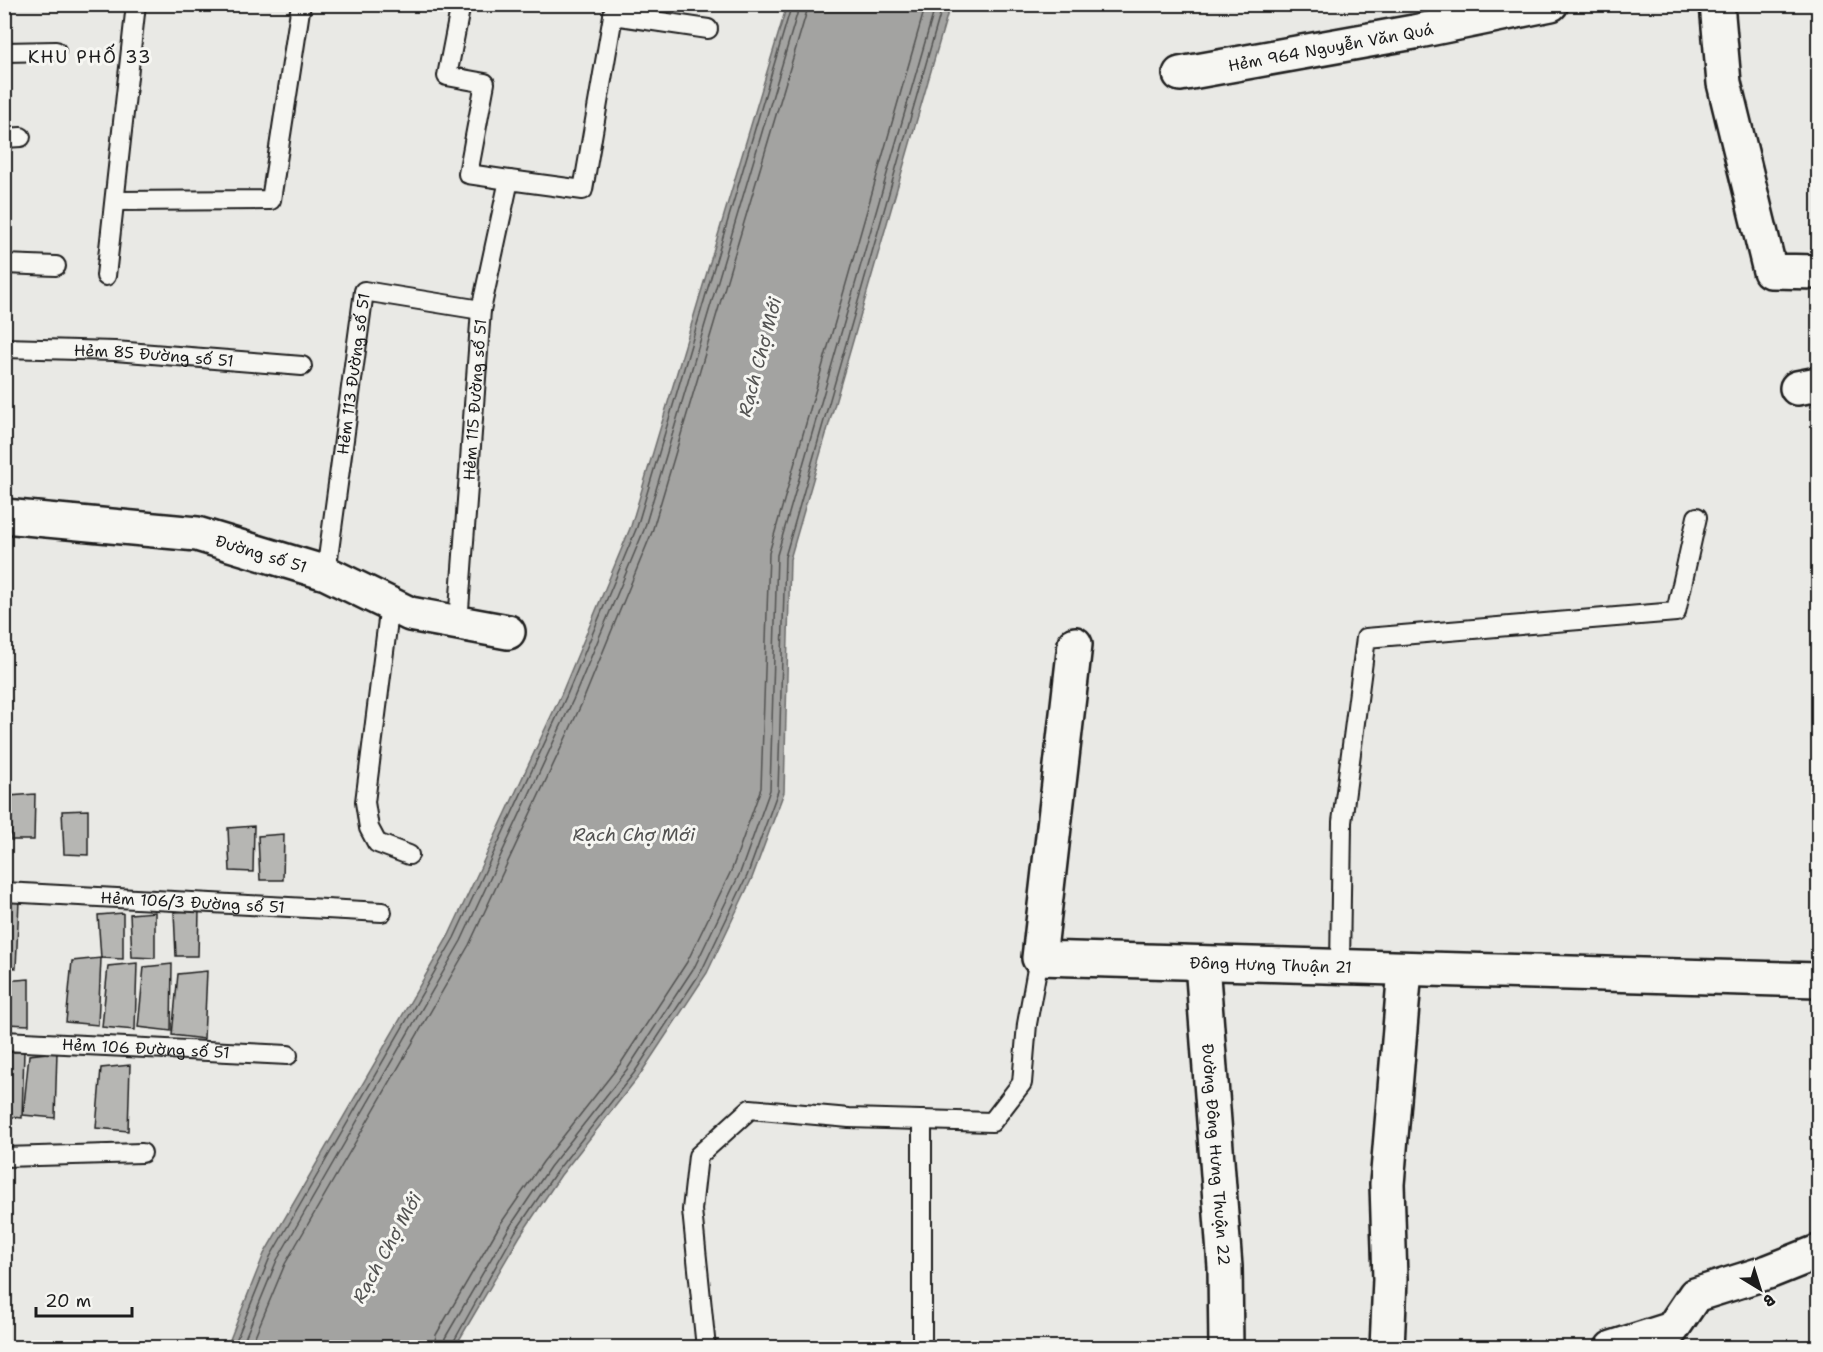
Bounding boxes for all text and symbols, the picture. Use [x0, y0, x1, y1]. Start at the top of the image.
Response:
street label: Hẻm 964 Nguyễn Văn Quá [1226, 18, 1435, 76]
district label: KHU PHỐ 33 [28, 43, 152, 69]
street label: Hẻm 113 Đường số 51 [332, 292, 375, 456]
water label: Rạch Chợ Mới [733, 294, 788, 419]
street label: Hẻm 115 Đường số 51 [459, 318, 491, 481]
street label: Hẻm 85 Đường số 51 [74, 340, 234, 371]
street label: Đường số 51 [213, 530, 309, 578]
water label: Rạch Chợ Mới [573, 823, 696, 847]
street label: Hẻm 106/3 Đường số 51 [100, 887, 285, 918]
street label: Đông Hưng Thuận 21 [1189, 952, 1352, 978]
street label: Hẻm 106 Đường số 51 [61, 1034, 230, 1063]
street label: Đường Đông Hưng Thuận 22 [1197, 1043, 1235, 1266]
water label: Rạch Chợ Mới [347, 1188, 428, 1307]
north arrow [1730, 1259, 1790, 1319]
scale bar [36, 1280, 132, 1318]
text: 20 m [45, 1289, 91, 1313]
text: B [1759, 1289, 1779, 1312]

